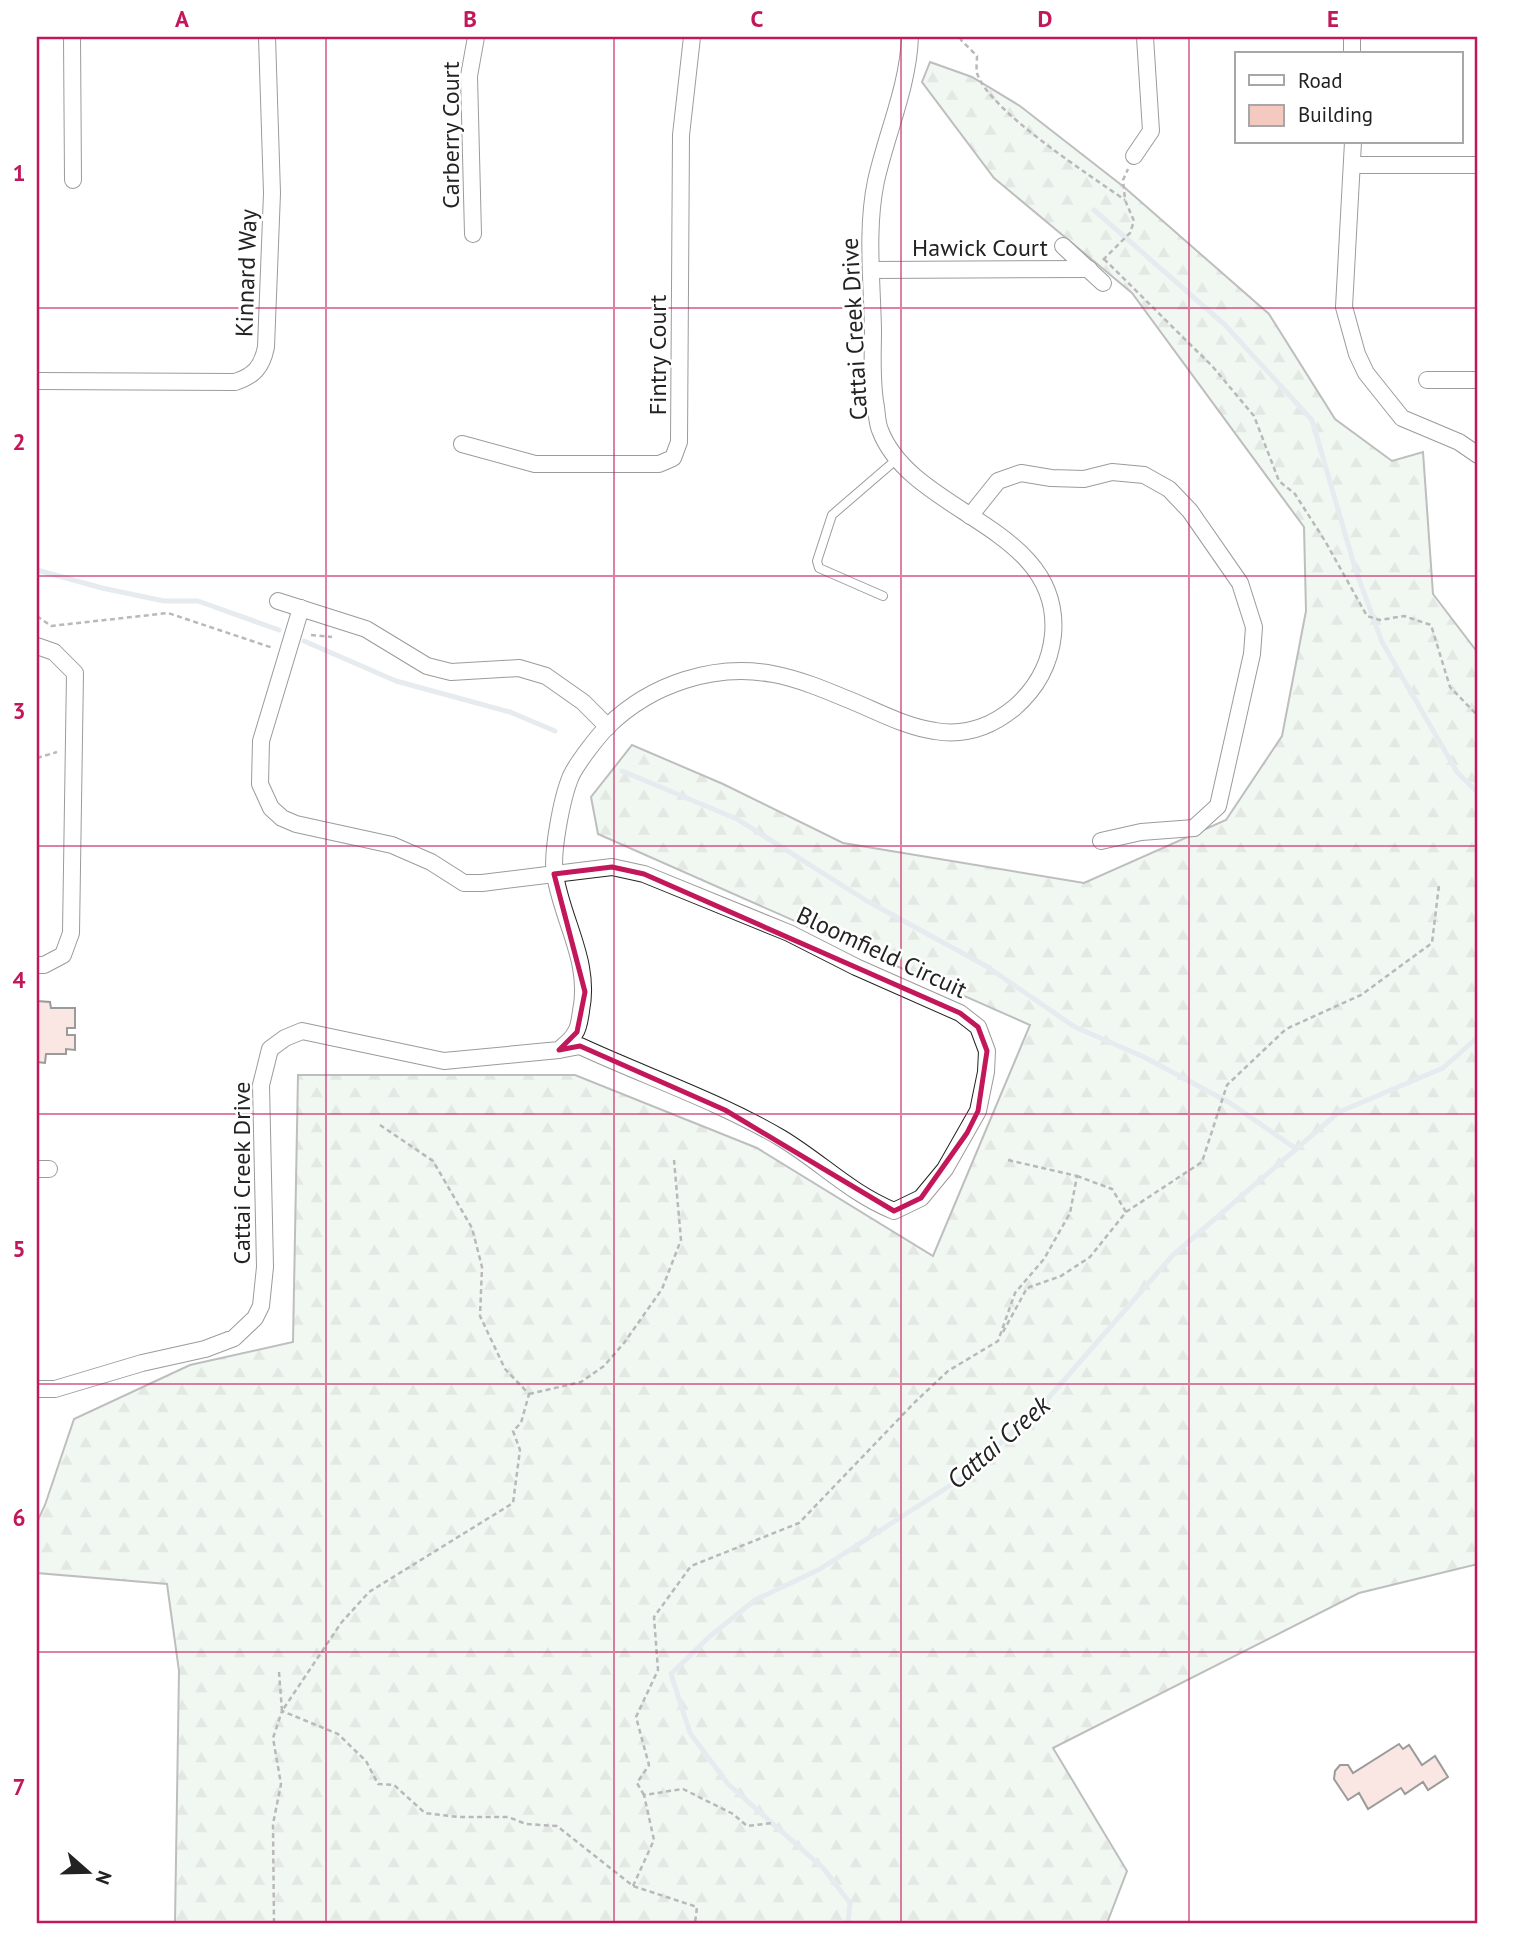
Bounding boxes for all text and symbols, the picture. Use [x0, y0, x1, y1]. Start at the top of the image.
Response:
text: A [175, 4, 189, 33]
text: B [463, 4, 477, 33]
text: C [751, 4, 764, 33]
text: D [1038, 4, 1052, 33]
text: E [1327, 4, 1339, 33]
legend [1235, 52, 1462, 144]
street label: Carberry Court [435, 61, 466, 209]
text: Road [1298, 67, 1342, 94]
text: Building [1298, 101, 1373, 128]
text: 1 [12, 158, 26, 187]
street label: Kinnard Way [228, 208, 264, 338]
street label: Hawick Court [912, 232, 1048, 263]
street label: Cattai Creek Drive [834, 237, 874, 421]
street label: Fintry Court [642, 295, 673, 415]
text: 2 [12, 427, 26, 456]
text: 3 [12, 696, 26, 725]
street label: Bloomfield Circuit [792, 899, 972, 1005]
text: 4 [12, 965, 26, 994]
street label: Cattai Creek Drive [226, 1082, 257, 1264]
text: 5 [12, 1234, 26, 1263]
water label: Cattai Creek [940, 1387, 1057, 1496]
text: 6 [12, 1503, 26, 1532]
text: 7 [12, 1772, 26, 1801]
north arrow [52, 1838, 122, 1908]
text: N [91, 1868, 117, 1888]

